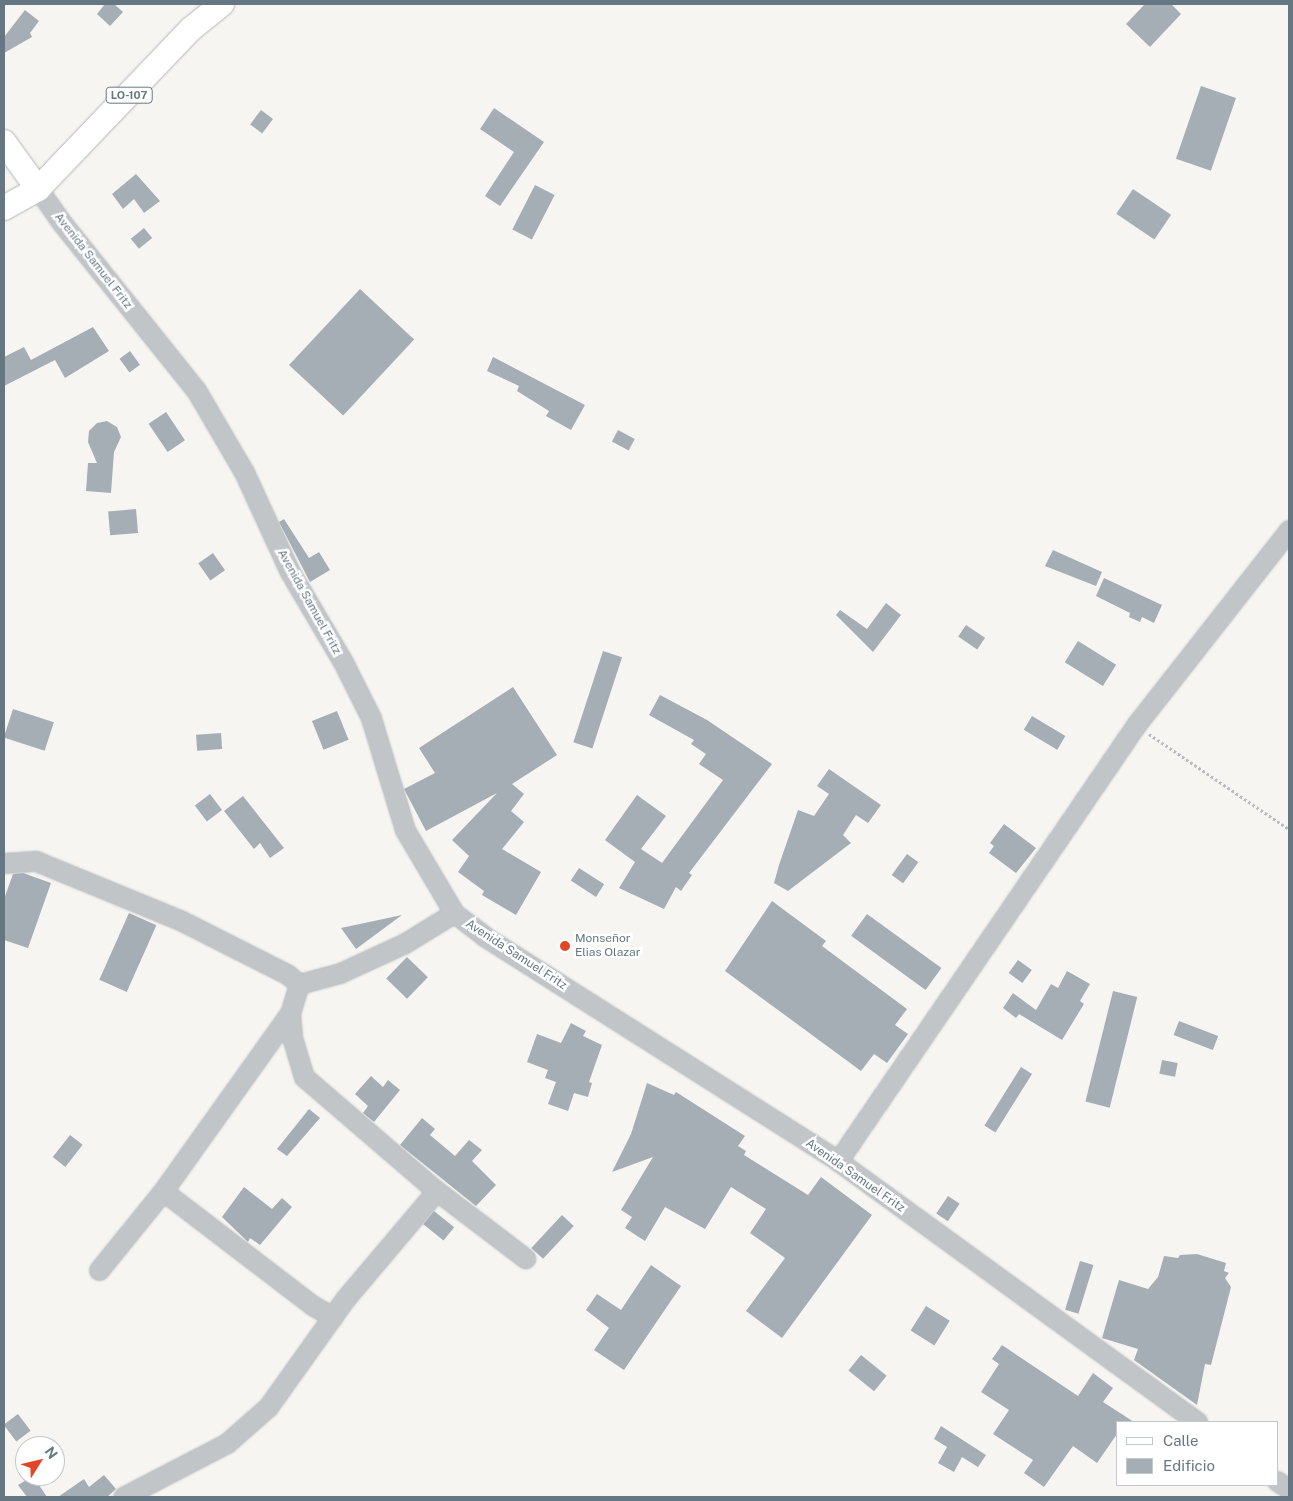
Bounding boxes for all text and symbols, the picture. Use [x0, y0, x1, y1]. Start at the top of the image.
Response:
road number: LO-107 [105, 86, 153, 104]
street label: Avenida Samuel Fritz [51, 210, 135, 312]
street label: Avenida Samuel Fritz [274, 547, 344, 657]
street label: Avenida Samuel Fritz [463, 917, 569, 993]
place label: Monseñor Elias Olazar [575, 932, 640, 960]
marker: Monseñor Elias Olazar [559, 940, 571, 952]
street label: Avenida Samuel Fritz [803, 1136, 907, 1216]
legend [1116, 1421, 1278, 1486]
text: Calle [1163, 1432, 1199, 1449]
north arrow [15, 1436, 65, 1486]
text: N [42, 1444, 61, 1462]
text: Edificio [1163, 1457, 1215, 1474]

